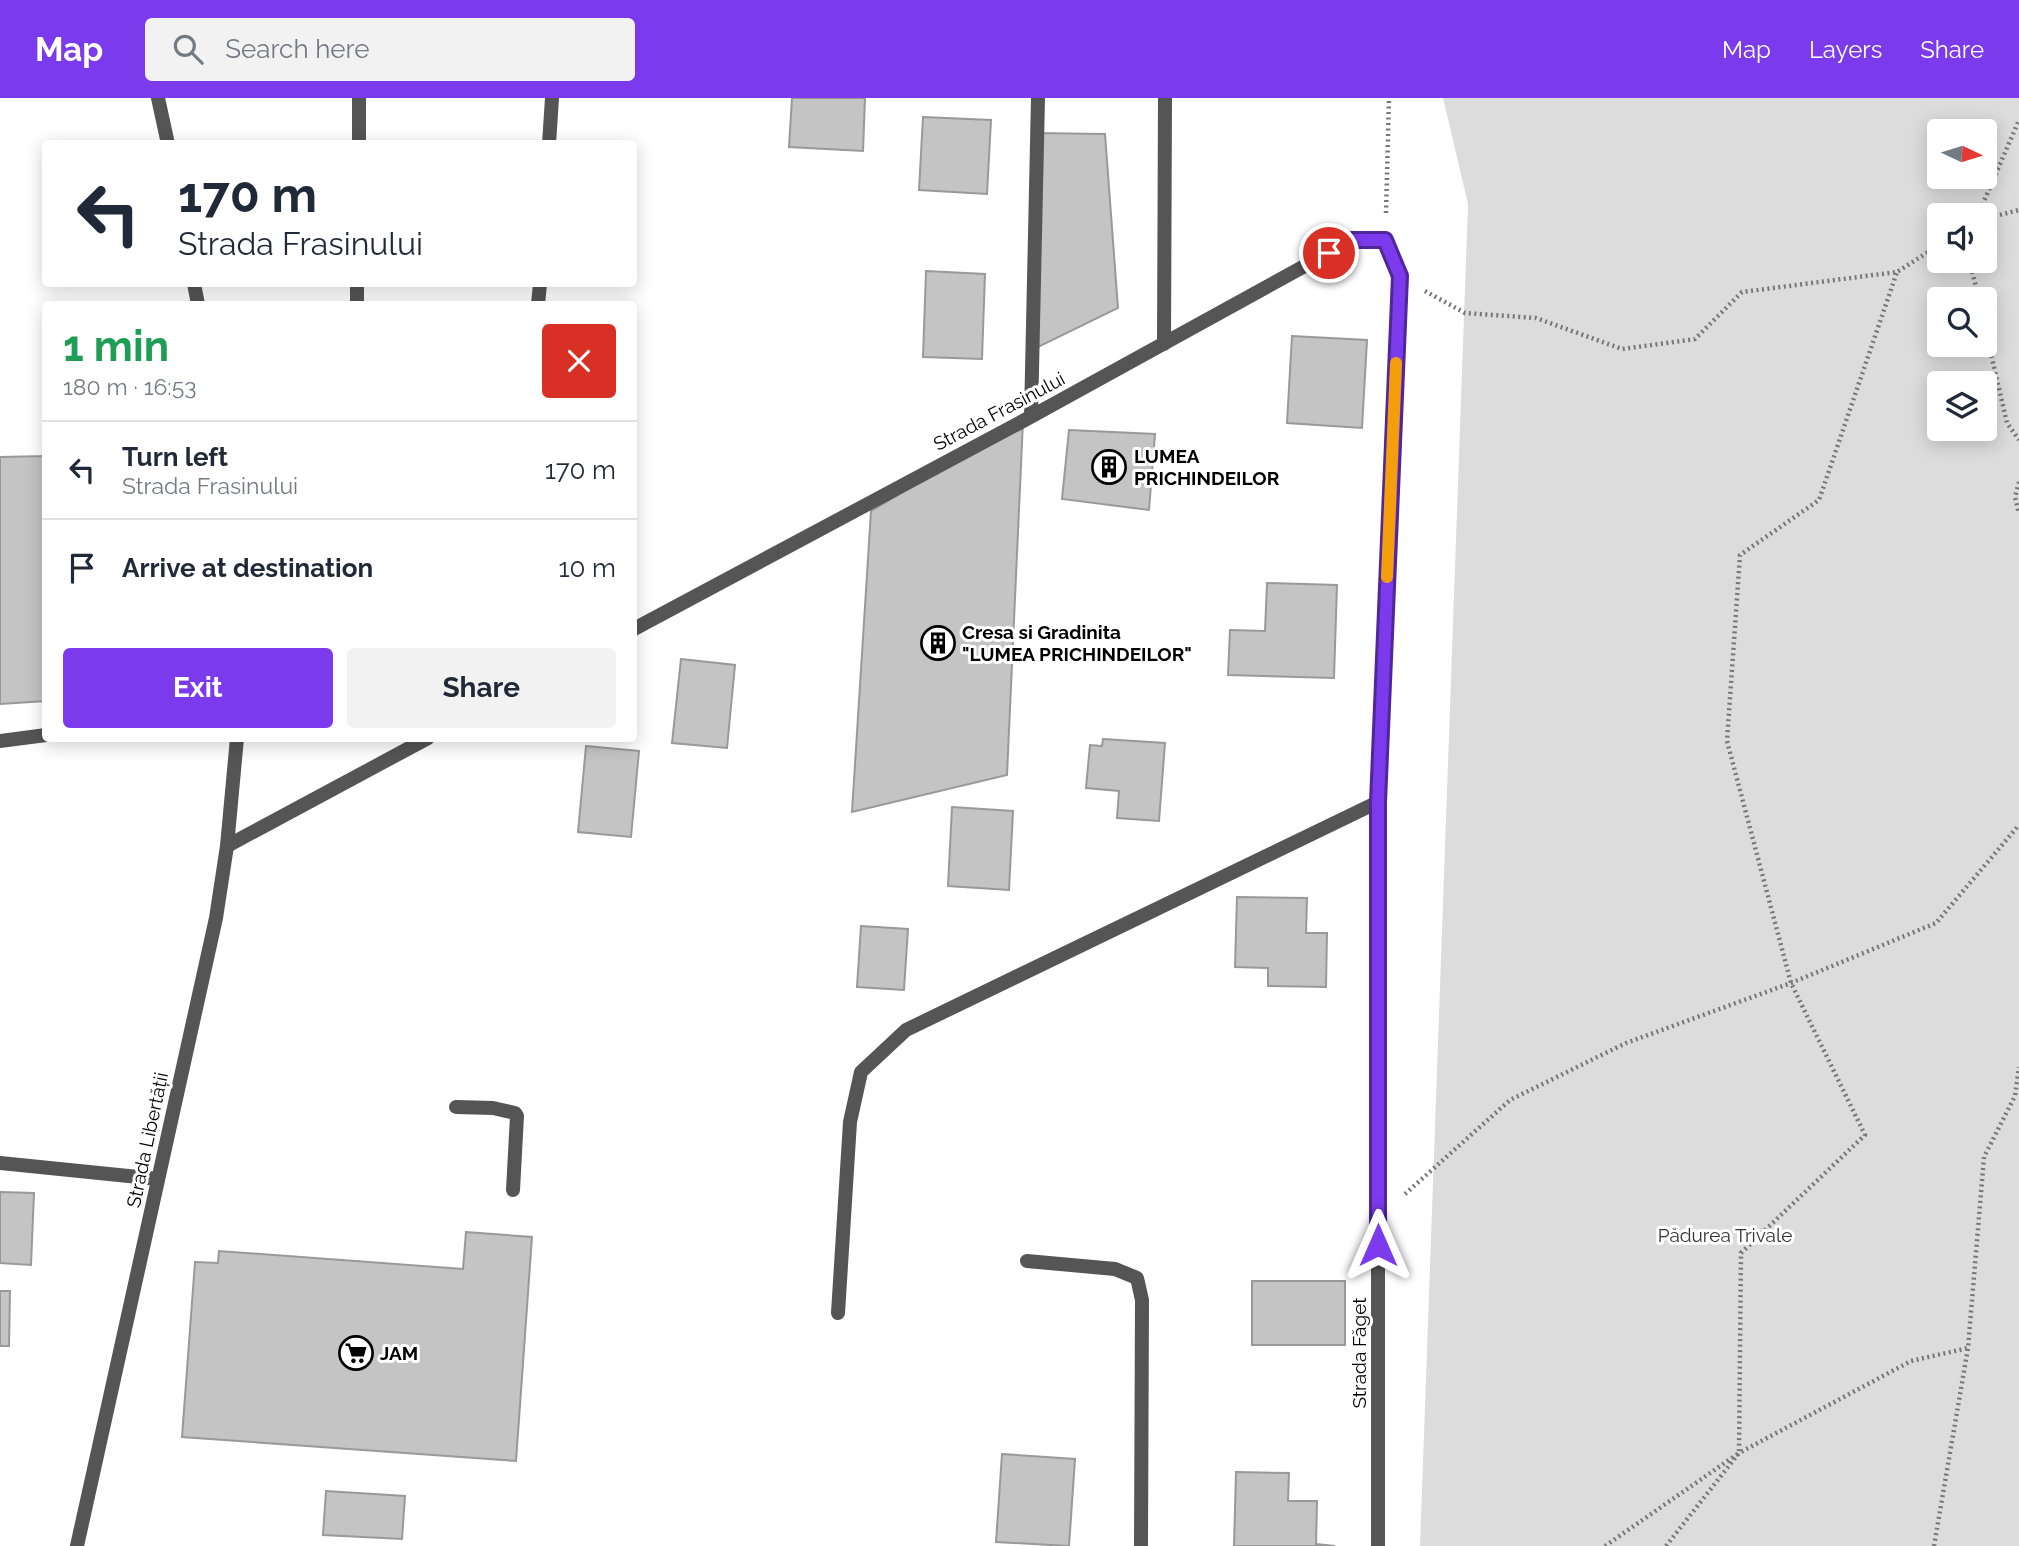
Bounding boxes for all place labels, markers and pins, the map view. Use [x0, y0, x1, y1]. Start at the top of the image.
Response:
pin [1299, 223, 1359, 283]
place label: LUMEA PRICHINDEILOR [1134, 445, 1280, 489]
building icon: LUMEA PRICHINDEILOR [1090, 448, 1128, 486]
place label: Cresa si Gradinita "LUMEA PRICHINDEILOR" [962, 621, 1192, 665]
building icon: Cresa si Gradinita "LUMEA PRICHINDEILOR" [919, 624, 957, 662]
supermarket icon: JAM [337, 1334, 375, 1372]
place label: JAM [380, 1342, 418, 1364]

